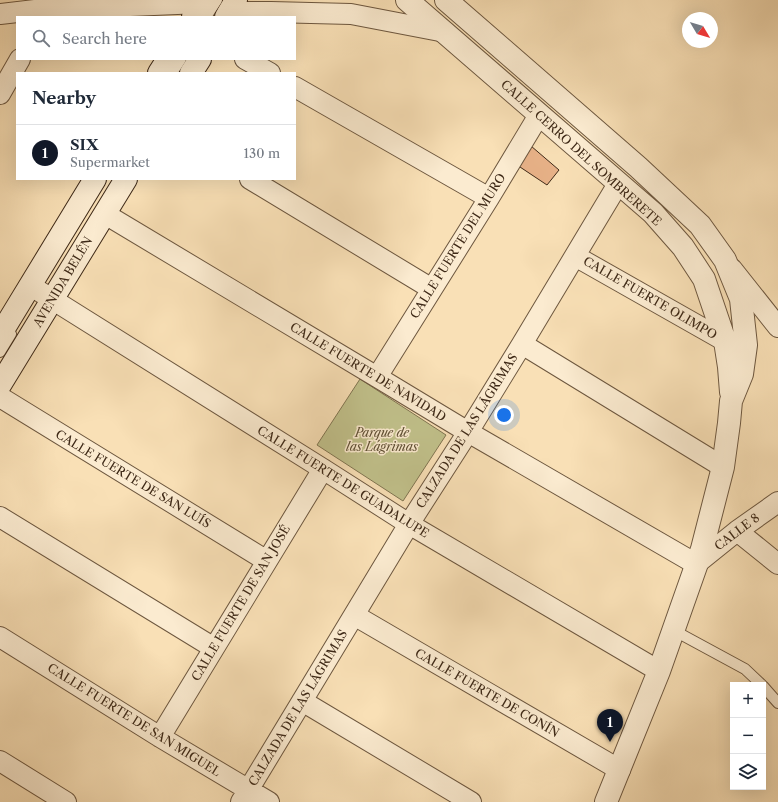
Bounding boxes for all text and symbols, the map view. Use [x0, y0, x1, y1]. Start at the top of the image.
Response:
north arrow [682, 12, 718, 48]
search box [16, 16, 296, 60]
icon: search [30, 27, 52, 49]
text: Search here [62, 29, 147, 48]
street label: CALLE CERRO DEL SOMBRERETE [498, 76, 665, 229]
text: Nearby [32, 88, 96, 108]
text: SIX [70, 135, 98, 154]
text: 1 [42, 145, 48, 161]
text: 130 m [244, 145, 280, 161]
text: Supermarket [70, 154, 150, 170]
street label: CALLE FUERTE DEL MURO [407, 170, 509, 321]
street label: AVENIDA BELÉN [28, 233, 96, 331]
street label: CALLE FUERTE OLIMPO [581, 253, 720, 342]
street label: CALLE FUERTE DE NAVIDAD [287, 319, 449, 424]
street label: CALZADA DE LAS LÁGRIMAS [412, 350, 521, 511]
your location [494, 405, 514, 425]
street label: CALLE FUERTE DE GUADALUPE [255, 422, 432, 541]
street label: CALLE FUERTE DE SAN LUÍS [53, 425, 214, 531]
park label: Parque de las Lágrimas [346, 425, 419, 454]
street label: CALLE 8 [711, 510, 762, 553]
street label: CALLE FUERTE DE SAN JOSÉ [187, 521, 293, 684]
street label: CALZADA DE LAS LÁGRIMAS [244, 626, 350, 789]
street label: CALLE FUERTE DE CONÍN [412, 644, 563, 740]
street label: CALLE FUERTE DE SAN MIGUEL [45, 660, 224, 779]
map controls [730, 682, 766, 790]
button: + [730, 682, 766, 718]
pin: 1 [597, 709, 623, 742]
button: − [730, 718, 766, 754]
button: layers [730, 754, 766, 790]

